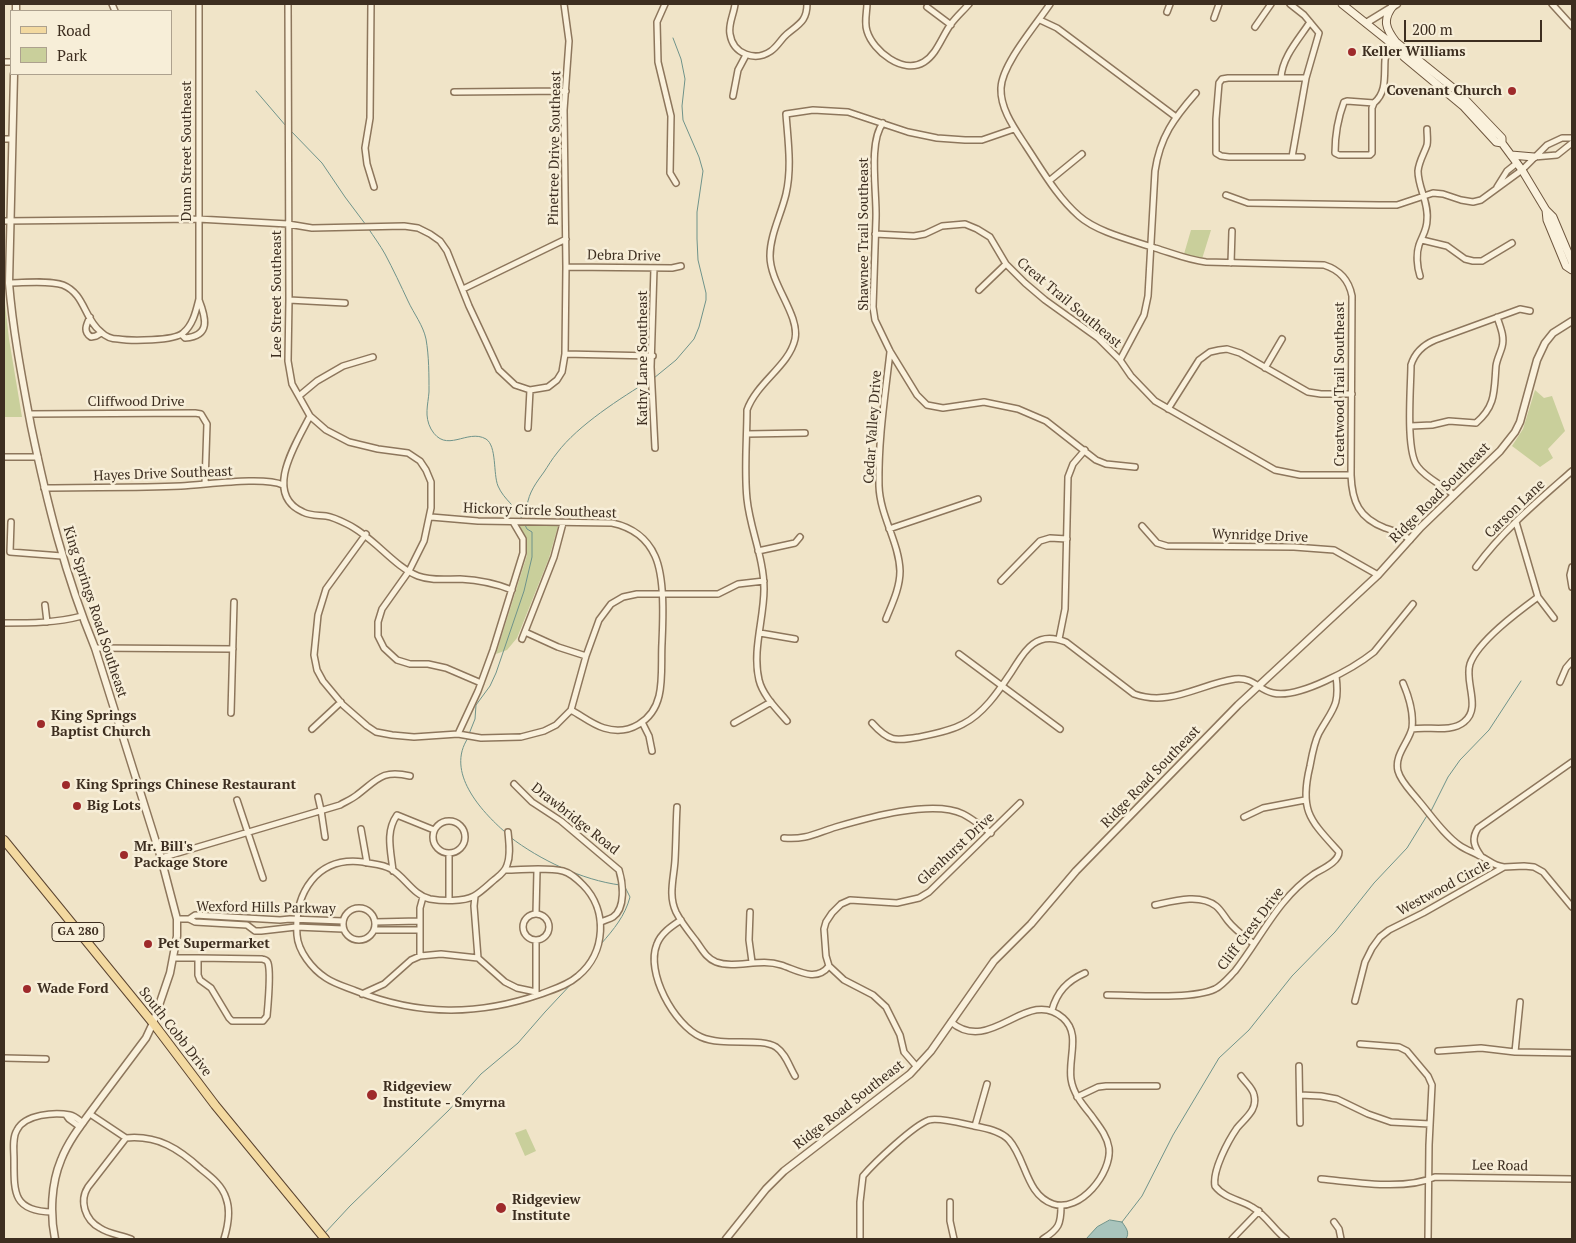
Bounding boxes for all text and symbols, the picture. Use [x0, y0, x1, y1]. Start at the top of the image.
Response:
legend [10, 10, 172, 75]
scale bar [1406, 10, 1544, 42]
text: 200 m [1412, 19, 1453, 39]
text: Road [57, 20, 90, 40]
place label: Keller Williams [1362, 44, 1466, 60]
text: Park [57, 45, 87, 65]
marker: Keller Williams [1346, 46, 1358, 58]
street label: Pinetree Drive Southeast [545, 70, 565, 226]
street label: Dunn Street Southeast [179, 81, 195, 221]
place label: Covenant Church [1386, 83, 1502, 99]
marker: Covenant Church [1506, 85, 1518, 97]
street label: Shawnee Trail Southeast [856, 157, 872, 311]
street label: Lee Street Southeast [269, 230, 285, 358]
street label: Debra Drive [587, 247, 661, 265]
street label: Creat Trail Southeast [1013, 254, 1125, 352]
street label: Kathy Lane Southeast [635, 290, 651, 426]
street label: Creatwood Trail Southeast [1332, 302, 1348, 466]
street label: Cedar Valley Drive [861, 370, 885, 484]
street label: Cliffwood Drive [87, 394, 185, 410]
street label: Ridge Road Southeast [1386, 439, 1494, 547]
street label: Hayes Drive Southeast [93, 463, 233, 485]
street label: Carson Lane [1481, 476, 1549, 542]
street label: Hickory Circle Southeast [463, 500, 617, 522]
street label: King Springs Road Southeast [59, 524, 131, 700]
street label: Wynridge Drive [1212, 526, 1308, 546]
place label: King Springs Baptist Church [51, 708, 151, 740]
marker: King Springs Baptist Church [35, 718, 47, 730]
street label: Ridge Road Southeast [1098, 722, 1204, 832]
place label: King Springs Chinese Restaurant [76, 777, 296, 793]
marker: King Springs Chinese Restaurant [60, 779, 72, 791]
street label: Drawbridge Road [528, 780, 622, 858]
place label: Big Lots [87, 798, 141, 814]
marker: Big Lots [71, 800, 83, 812]
street label: Glenhurst Drive [914, 809, 998, 889]
place label: Mr. Bill's Package Store [134, 839, 228, 872]
marker: Mr. Bill's Package Store [118, 849, 130, 861]
street label: Westwood Circle [1394, 856, 1494, 920]
street label: Cliff Crest Drive [1214, 884, 1288, 974]
street label: Wexford Hills Parkway [196, 898, 336, 918]
road number: GA 280 [52, 922, 104, 942]
place label: Pet Supermarket [158, 936, 270, 952]
marker: Pet Supermarket [142, 938, 154, 950]
place label: Wade Ford [37, 981, 109, 997]
marker: Wade Ford [21, 983, 33, 995]
street label: South Cobb Drive [135, 984, 215, 1080]
street label: Ridge Road Southeast [790, 1057, 908, 1153]
place label: Ridgeview Institute - Smyrna [383, 1079, 506, 1112]
marker: Ridgeview Institute - Smyrna [365, 1088, 379, 1102]
street label: Lee Road [1472, 1157, 1528, 1175]
place label: Ridgeview Institute [512, 1192, 580, 1224]
marker: Ridgeview Institute [494, 1201, 508, 1215]

